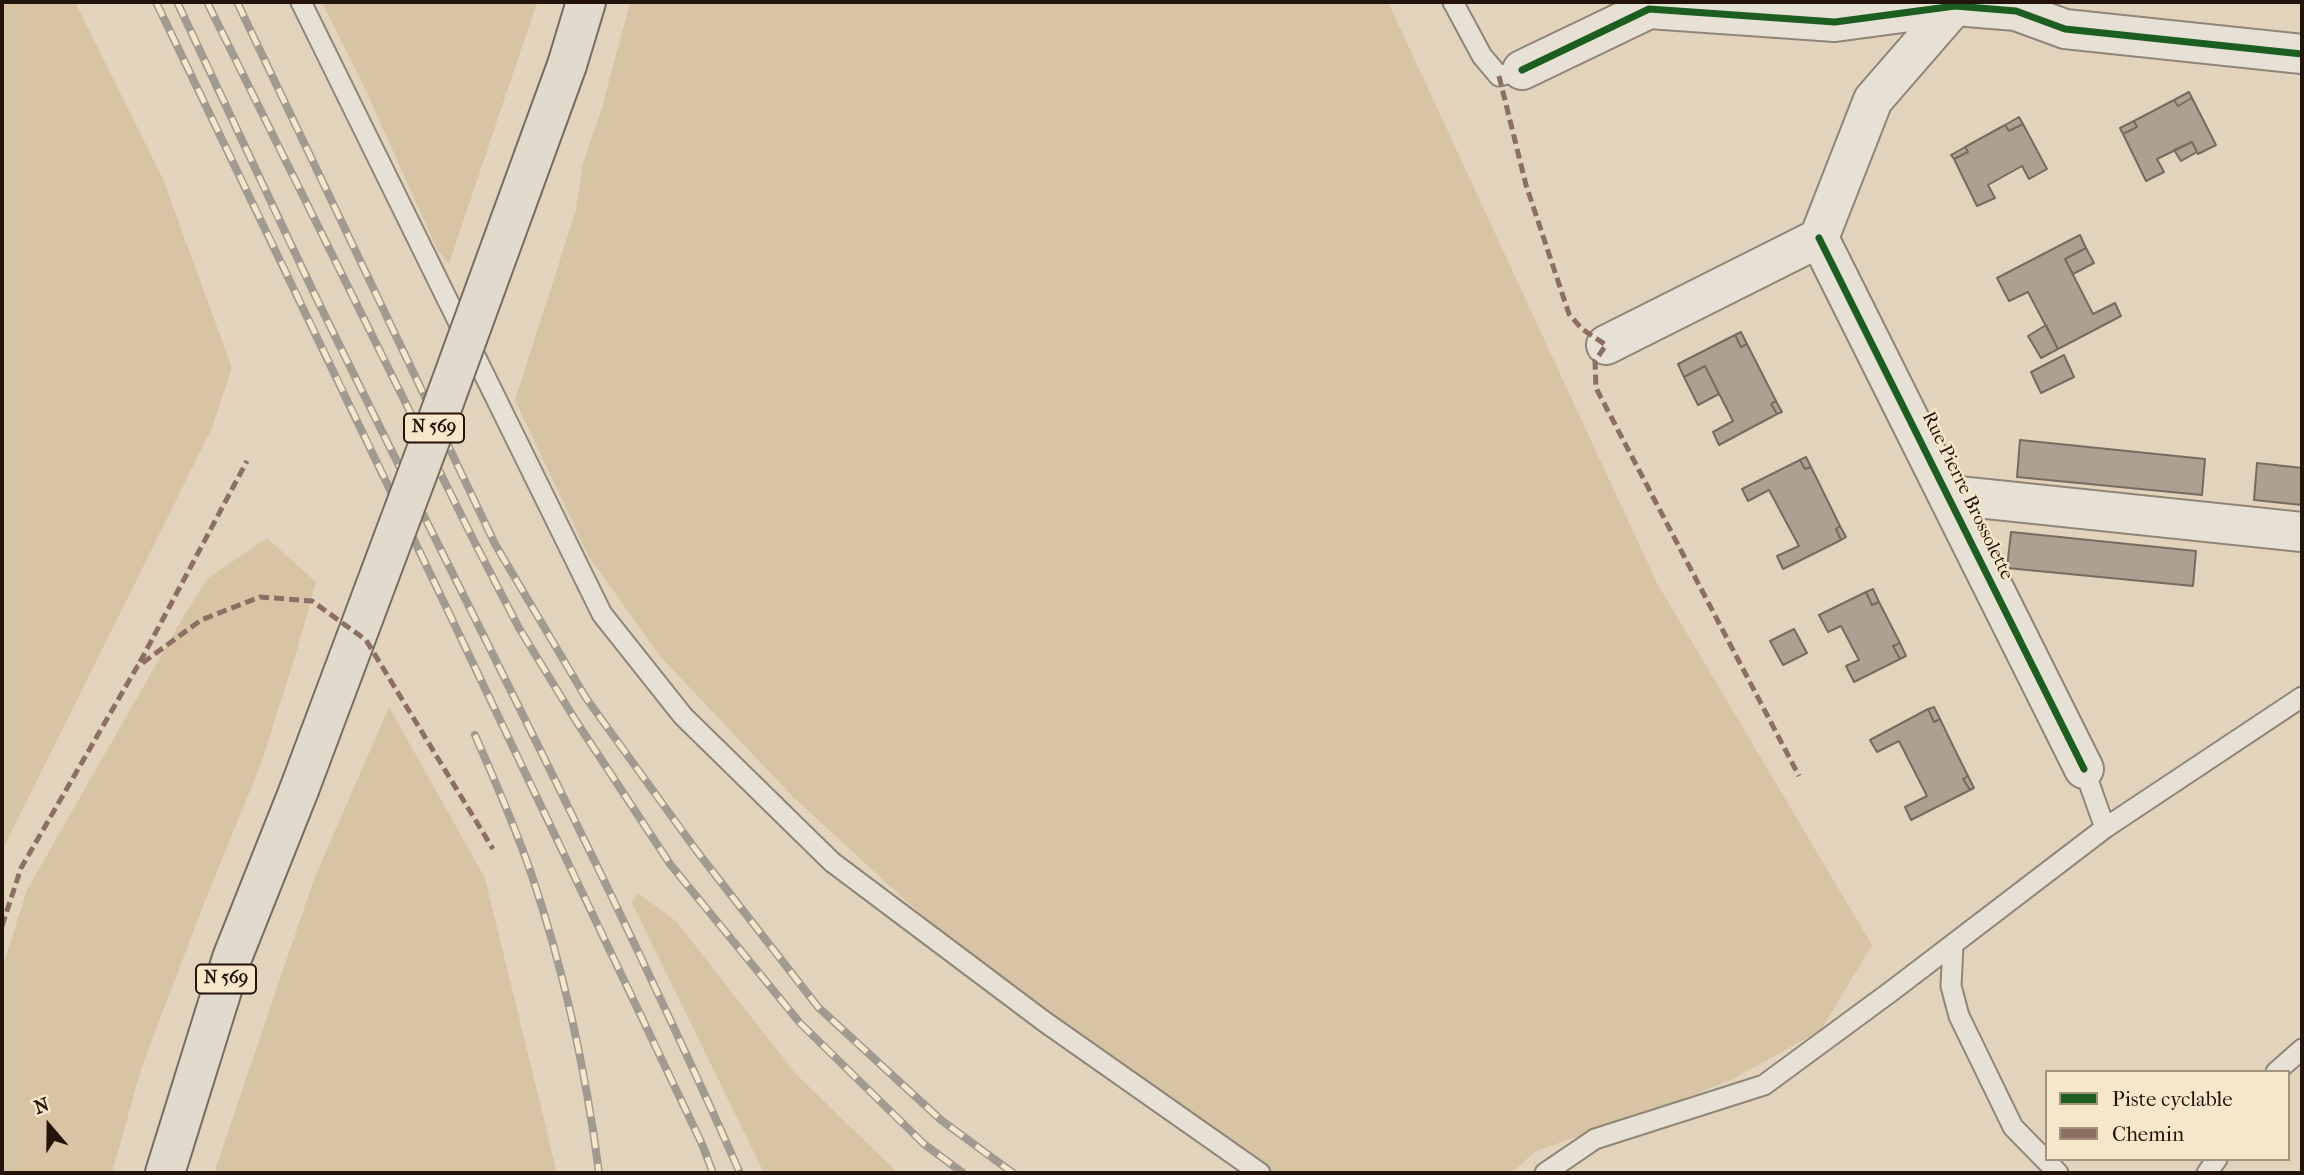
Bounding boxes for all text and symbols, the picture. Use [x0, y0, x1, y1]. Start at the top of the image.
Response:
street label: Rue Pierre Brossolette [1916, 408, 2018, 584]
road number: N 569 [404, 414, 464, 442]
road number: N 569 [196, 964, 256, 994]
legend [2045, 1070, 2290, 1161]
text: Piste cyclable [2112, 1087, 2233, 1111]
north arrow [14, 1091, 84, 1161]
text: N [31, 1093, 52, 1119]
text: Chemin [2112, 1122, 2184, 1146]

